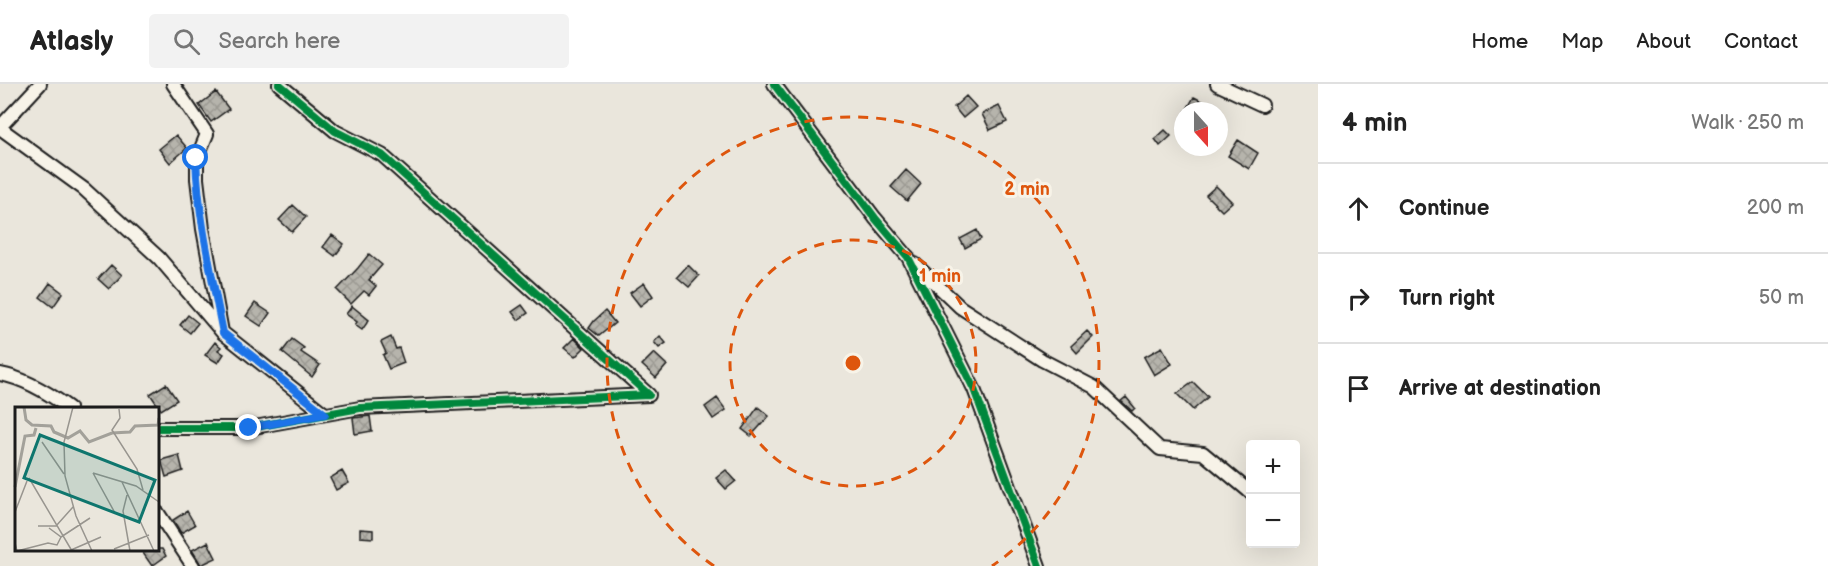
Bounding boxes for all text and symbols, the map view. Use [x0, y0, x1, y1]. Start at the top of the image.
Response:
search box [149, 14, 569, 68]
text: Atlasly [30, 25, 113, 58]
icon: search [170, 25, 203, 58]
text: Search here [218, 28, 340, 55]
text: Home [1471, 29, 1528, 54]
text: Map [1561, 29, 1603, 54]
text: About [1636, 29, 1691, 54]
text: Contact [1724, 29, 1798, 54]
north arrow [1174, 102, 1228, 156]
text: 4 min [1342, 108, 1407, 139]
text: Walk · 250 m [1691, 111, 1804, 135]
route start [182, 144, 208, 170]
text: 2 min [1004, 179, 1050, 200]
icon: ahead [1342, 192, 1375, 225]
text: Continue [1399, 195, 1489, 222]
text: 200 m [1747, 196, 1804, 220]
text: 1 min [919, 266, 961, 287]
icon: right [1342, 282, 1375, 315]
text: Turn right [1399, 285, 1495, 312]
text: 50 m [1759, 286, 1804, 310]
centre of rings [843, 353, 863, 373]
icon: arrive [1342, 372, 1375, 405]
text: Arrive at destination [1399, 375, 1601, 402]
inset map [15, 407, 159, 551]
route end [235, 414, 261, 440]
map controls [1246, 440, 1300, 548]
button: + [1246, 440, 1300, 494]
button: − [1246, 494, 1300, 548]

